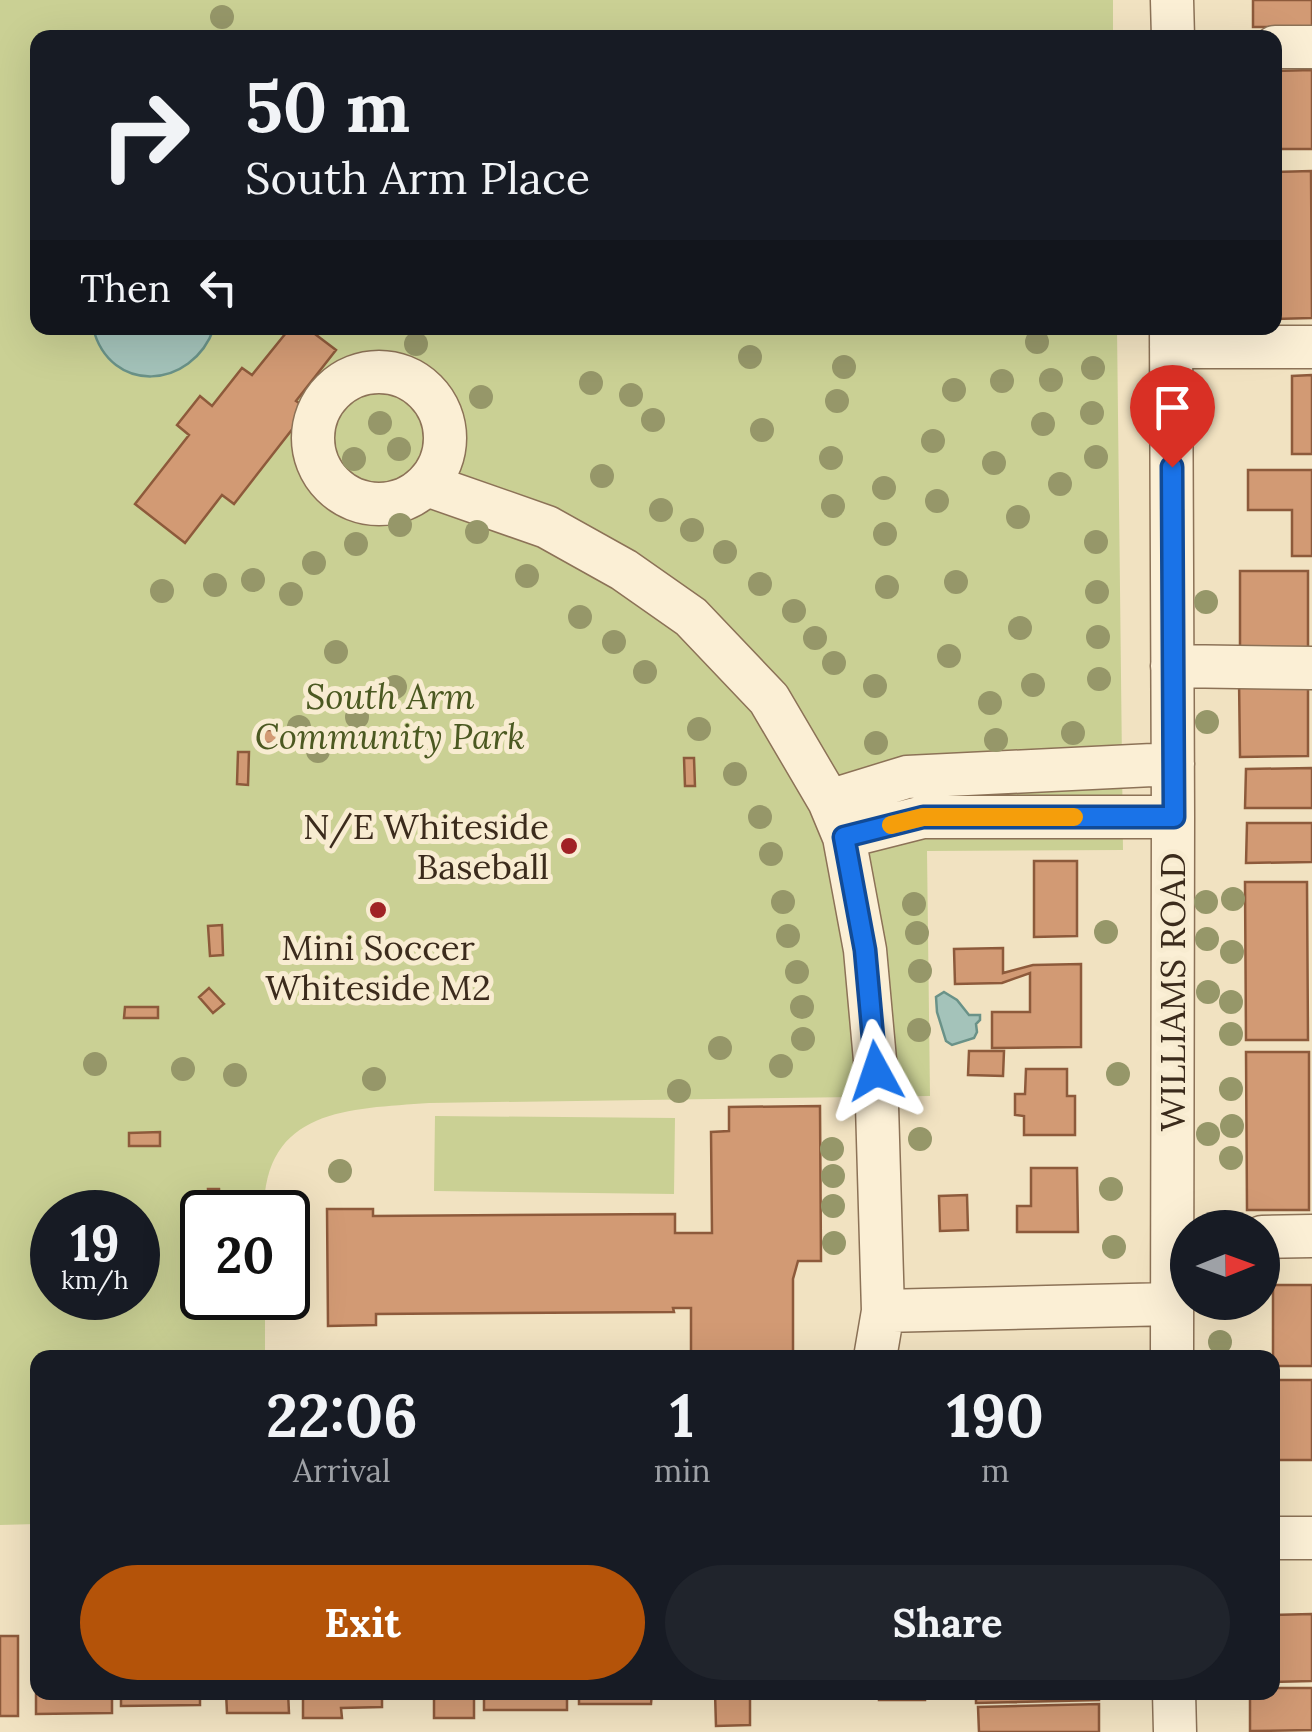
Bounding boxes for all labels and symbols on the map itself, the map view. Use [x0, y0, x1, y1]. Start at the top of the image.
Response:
pin [1130, 365, 1215, 468]
park label: South Arm Community Park [255, 674, 525, 759]
place label: N/E Whiteside Baseball [303, 804, 549, 889]
marker: N/E Whiteside Baseball [558, 835, 580, 857]
street label: WILLIAMS ROAD [1150, 852, 1195, 1132]
marker: Mini Soccer Whiteside M2 [367, 899, 389, 921]
place label: Mini Soccer Whiteside M2 [265, 925, 491, 1010]
position arrow [824, 1019, 928, 1123]
speed limit sign: 20 [180, 1190, 310, 1320]
north arrow [1170, 1210, 1280, 1320]

